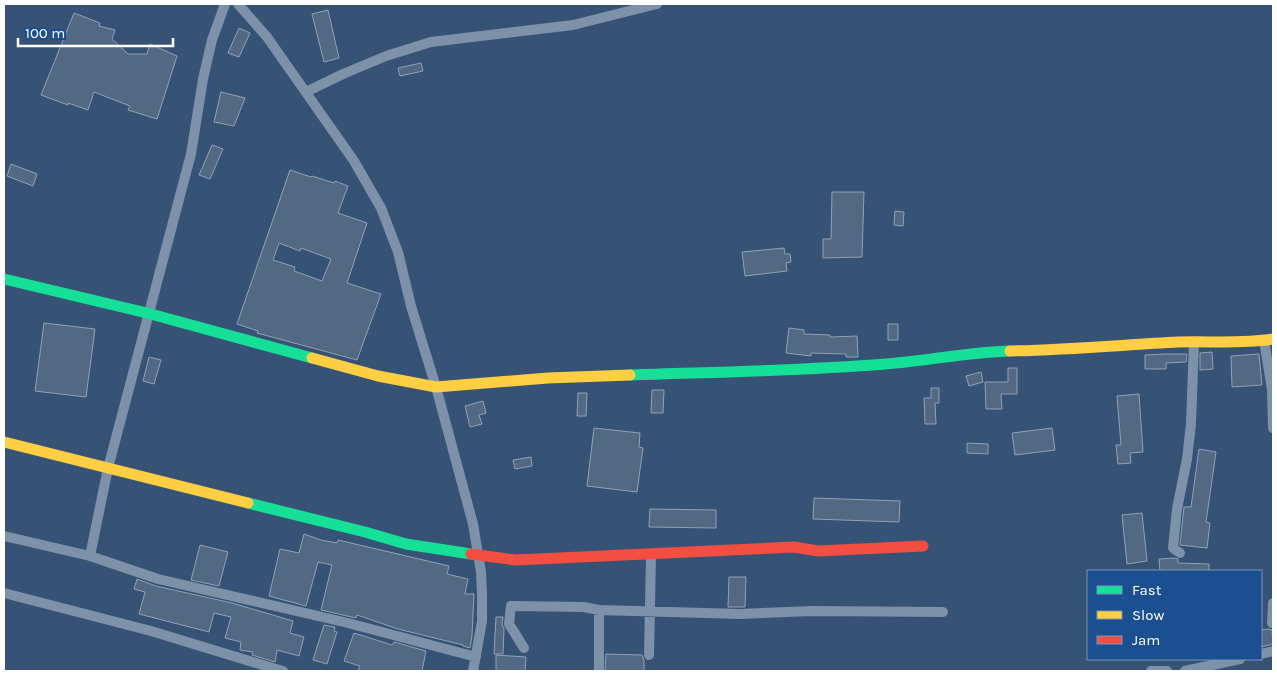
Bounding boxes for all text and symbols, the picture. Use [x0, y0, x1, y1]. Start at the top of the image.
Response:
scale bar [18, 15, 172, 47]
text: 100 m [25, 24, 65, 42]
legend [1087, 570, 1262, 660]
text: Fast [1132, 581, 1162, 599]
text: Slow [1132, 606, 1164, 624]
text: Jam [1132, 631, 1160, 649]

